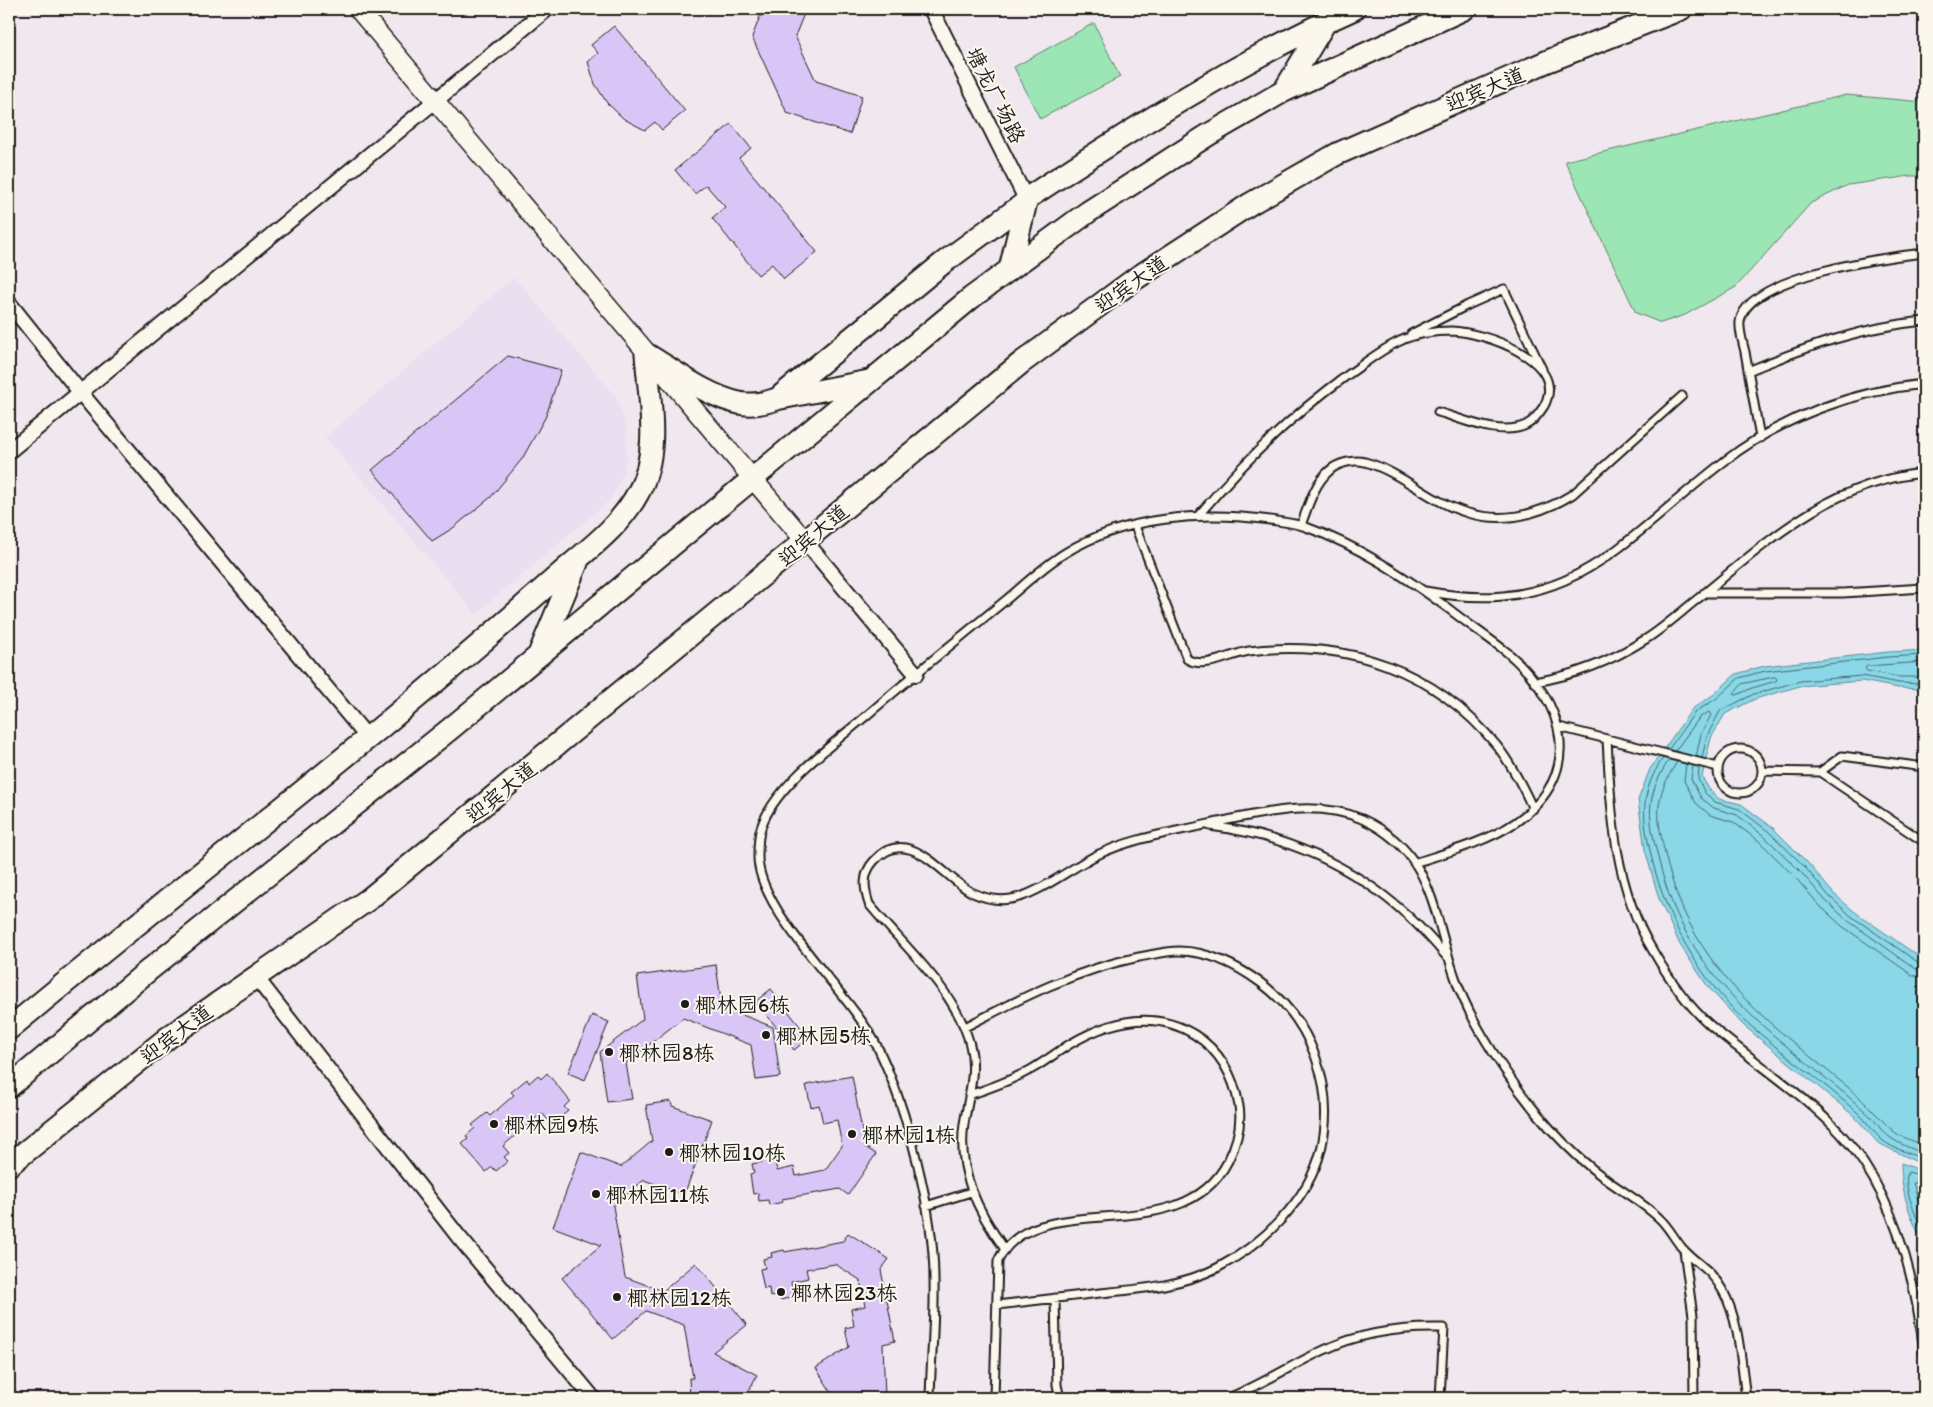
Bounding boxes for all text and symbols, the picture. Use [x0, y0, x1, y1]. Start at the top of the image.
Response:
street label: 塘龙广场路 [961, 43, 1031, 147]
street label: 迎宾大道 [1441, 61, 1529, 117]
street label: 迎宾大道 [1089, 250, 1173, 318]
street label: 迎宾大道 [773, 498, 853, 572]
street label: 迎宾大道 [460, 756, 542, 828]
place label: 椰林园6栋 [695, 992, 790, 1017]
marker: 椰林园6栋 [679, 998, 691, 1010]
street label: 迎宾大道 [135, 999, 217, 1069]
place label: 椰林园5栋 [776, 1023, 871, 1048]
marker: 椰林园5栋 [760, 1029, 772, 1041]
place label: 椰林园8栋 [619, 1040, 715, 1065]
marker: 椰林园8栋 [603, 1046, 615, 1058]
place label: 椰林园9栋 [504, 1112, 599, 1137]
marker: 椰林园9栋 [488, 1118, 500, 1130]
place label: 椰林园1栋 [862, 1122, 956, 1147]
marker: 椰林园1栋 [846, 1128, 858, 1140]
place label: 椰林园10栋 [679, 1140, 786, 1165]
marker: 椰林园10栋 [663, 1146, 675, 1158]
place label: 椰林园11栋 [606, 1182, 710, 1207]
marker: 椰林园11栋 [590, 1188, 602, 1200]
place label: 椰林园23栋 [791, 1280, 898, 1305]
place label: 椰林园12栋 [627, 1285, 732, 1310]
marker: 椰林园23栋 [775, 1286, 787, 1298]
marker: 椰林园12栋 [611, 1291, 623, 1303]

